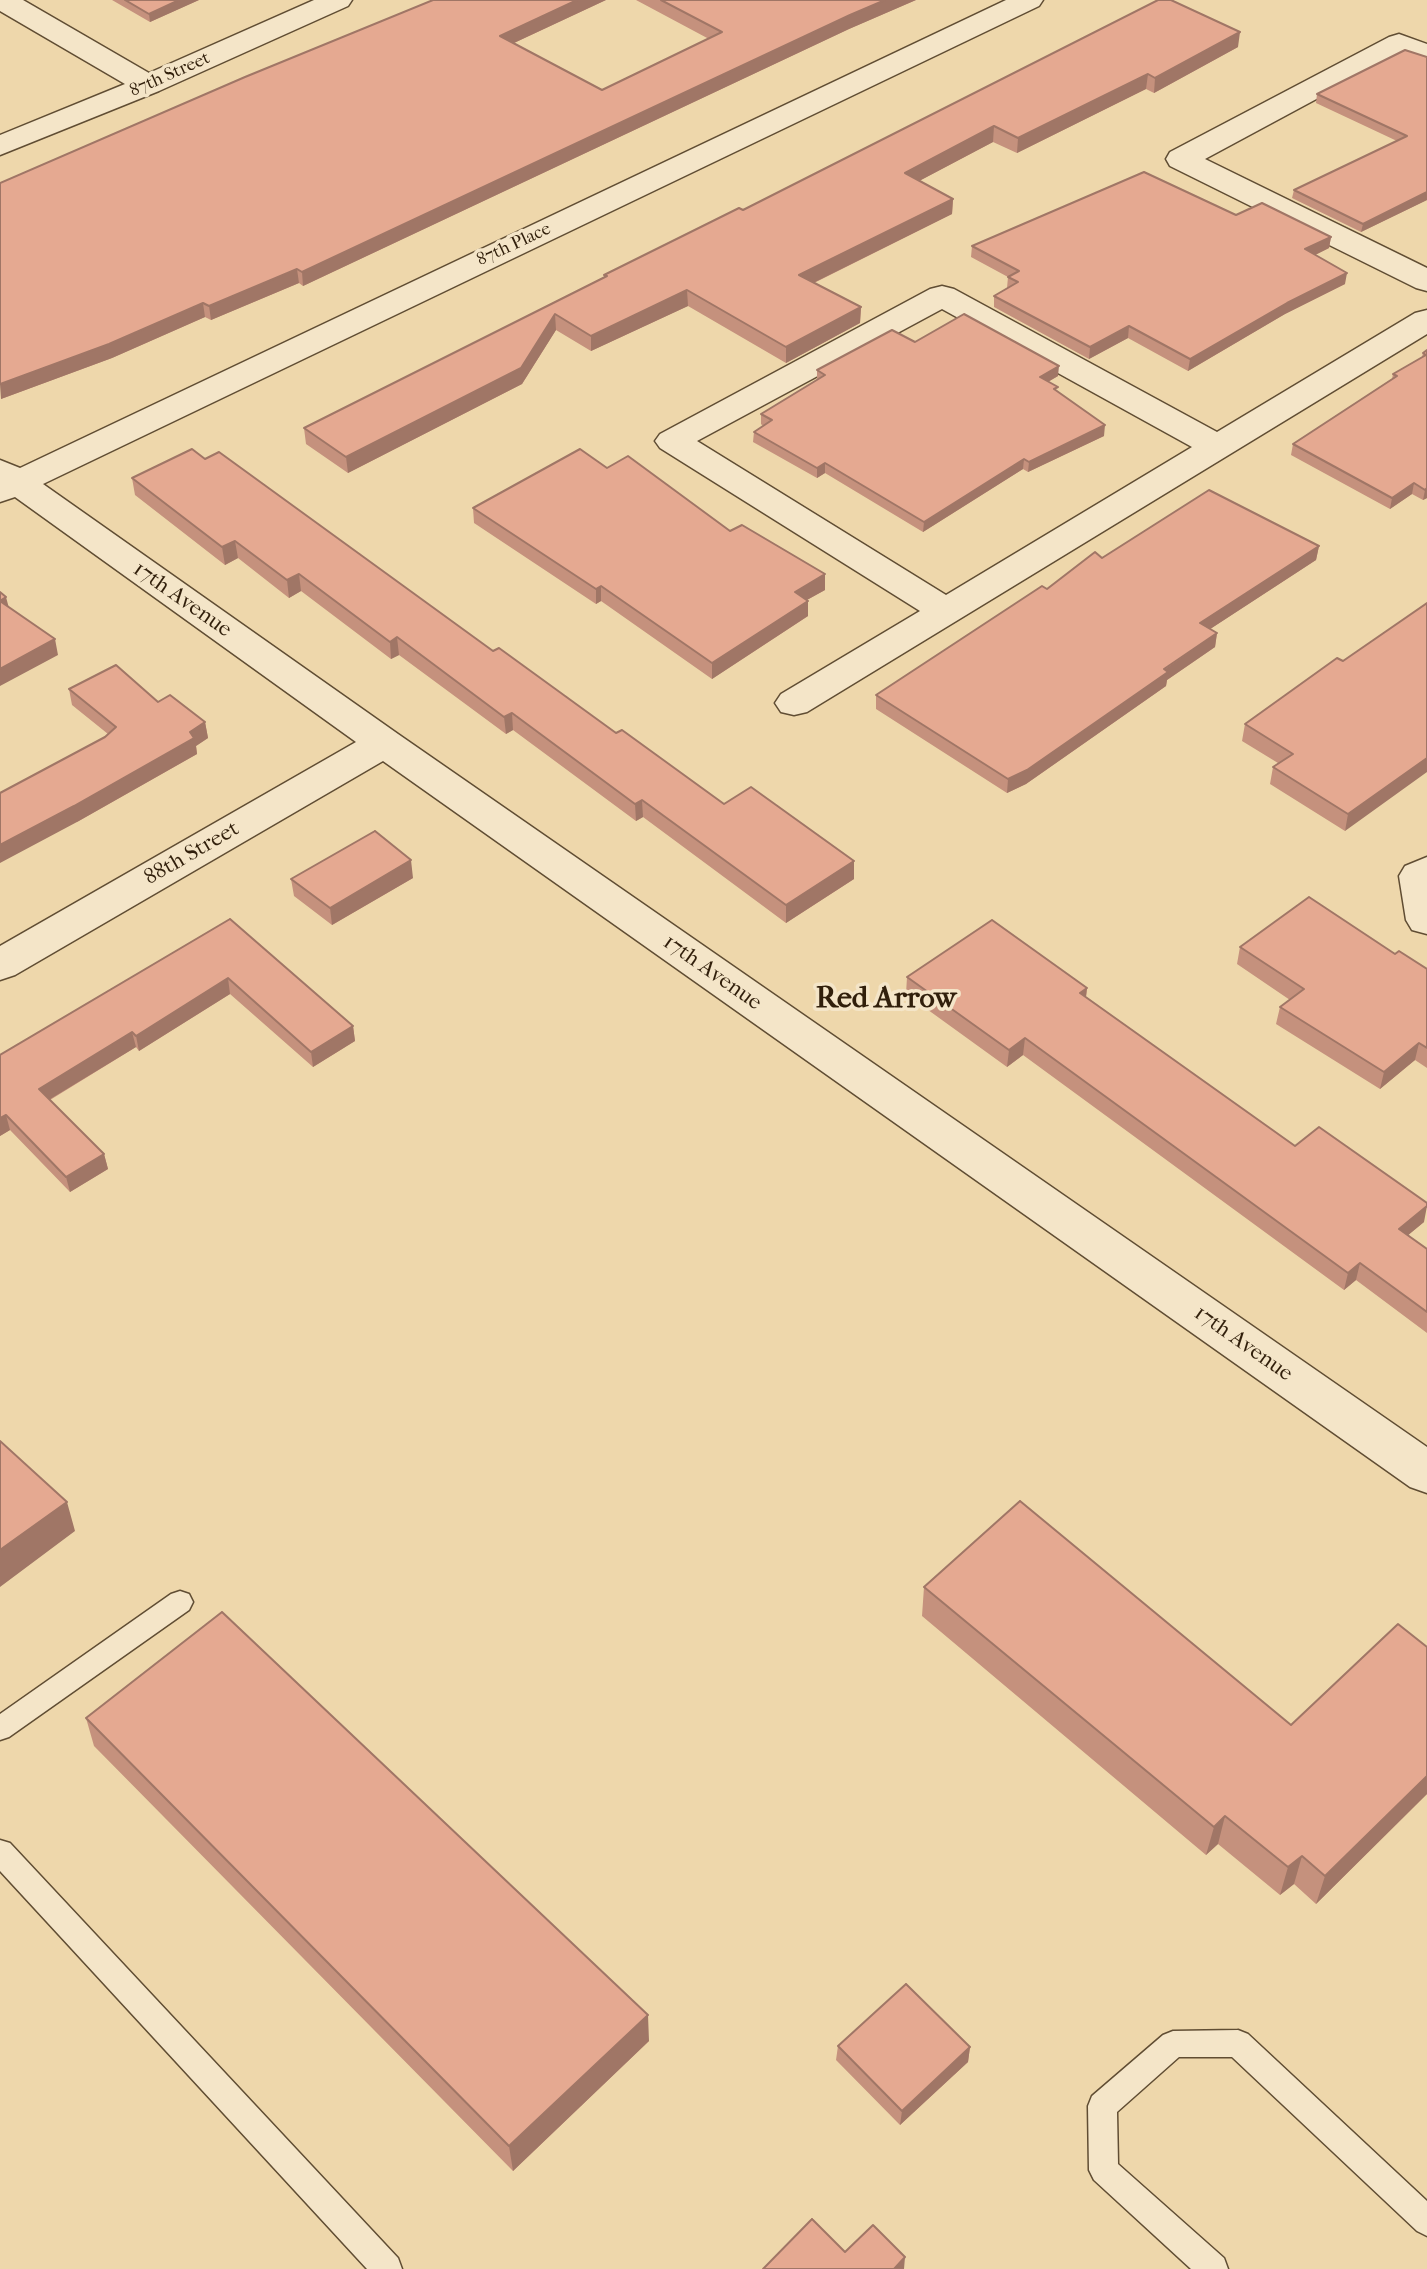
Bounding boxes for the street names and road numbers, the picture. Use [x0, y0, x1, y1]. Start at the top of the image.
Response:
street label: 87th Street [126, 48, 214, 102]
street label: 87th Place [474, 218, 554, 272]
street label: 17th Avenue [128, 556, 236, 644]
street label: 88th Street [140, 816, 244, 892]
street label: 17th Avenue [658, 929, 766, 1017]
street label: 17th Avenue [1189, 1300, 1297, 1388]

